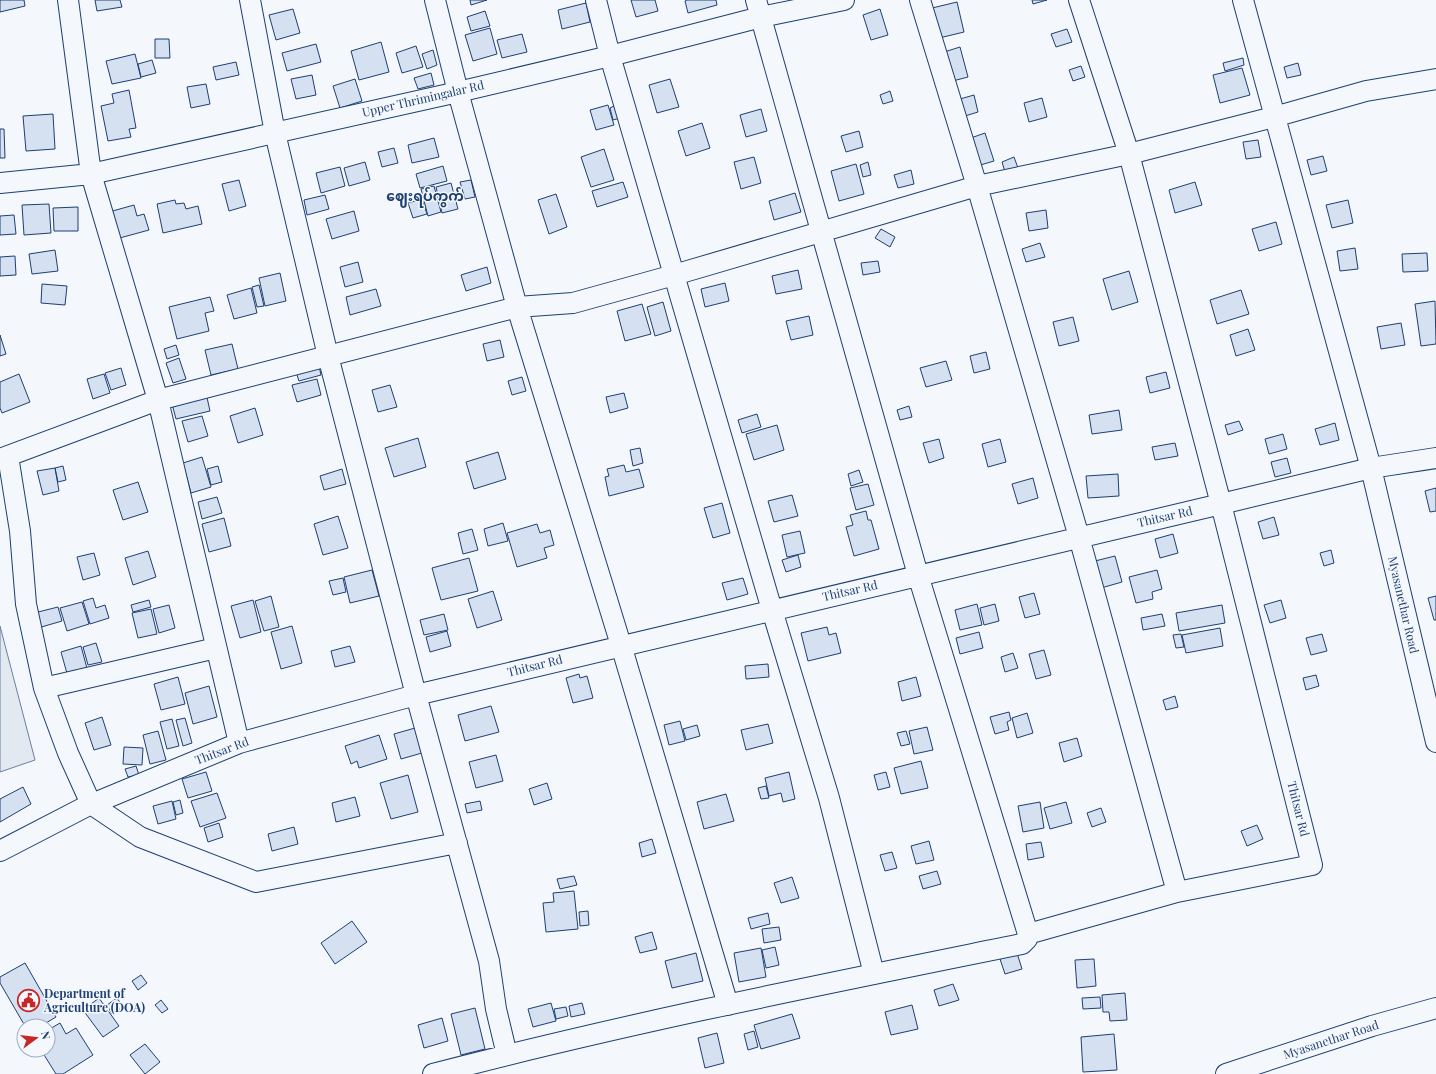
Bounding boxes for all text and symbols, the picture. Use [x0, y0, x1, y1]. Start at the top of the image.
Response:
street label: Upper Thrimingalar Rd [360, 76, 485, 120]
district label: ဈေးရပ်ကွက် [386, 186, 464, 208]
street label: Thitsar Rd [1136, 502, 1194, 530]
street label: Myasanethar Road [1385, 555, 1423, 655]
street label: Thitsar Rd [821, 576, 879, 604]
street label: Thitsar Rd [505, 650, 564, 680]
street label: Thitsar Rd [192, 732, 251, 768]
street label: Thitsar Rd [1284, 779, 1314, 838]
place label: Department of Agriculture (DOA) [43, 985, 145, 1015]
public building icon: Department of Agriculture (DOA) [16, 988, 42, 1014]
street label: Myasanethar Road [1281, 1016, 1380, 1062]
north arrow [16, 1018, 56, 1058]
text: N [38, 1030, 54, 1041]

